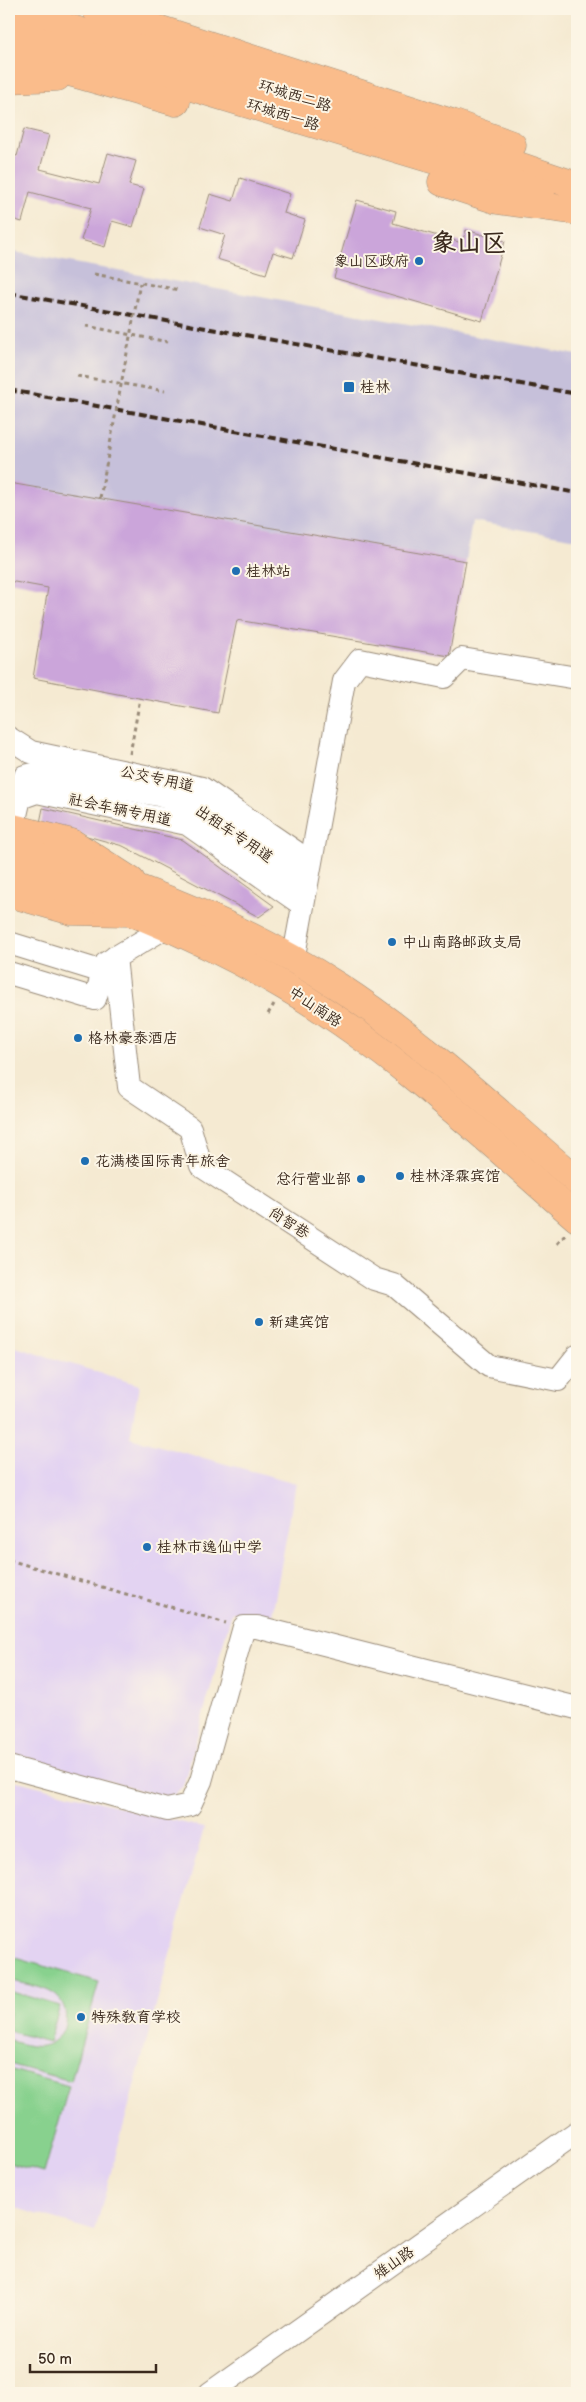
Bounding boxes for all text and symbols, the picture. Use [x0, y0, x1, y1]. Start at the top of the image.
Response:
street label: 环城西二路 [256, 76, 334, 116]
street label: 环城西一路 [244, 95, 322, 135]
district label: 象山区 [431, 228, 507, 259]
place label: 象山区政府 [334, 252, 409, 271]
marker: 象山区政府 [413, 255, 425, 267]
place label: 桂林 [360, 378, 390, 397]
marker: 桂林 [342, 380, 356, 394]
place label: 桂林站 [246, 562, 291, 581]
marker: 桂林站 [230, 565, 242, 577]
street label: 公交专用道 [118, 762, 196, 796]
street label: 社会车辆专用道 [67, 790, 173, 830]
street label: 出租车专用道 [191, 801, 277, 867]
place label: 中山南路邮政支局 [402, 933, 522, 952]
marker: 中山南路邮政支局 [386, 936, 398, 948]
street label: 中山南路 [285, 982, 345, 1032]
place label: 格林豪泰酒店 [88, 1029, 178, 1048]
marker: 格林豪泰酒店 [72, 1032, 84, 1044]
place label: 花满楼国际青年旅舍 [95, 1152, 230, 1171]
marker: 花满楼国际青年旅舍 [79, 1155, 91, 1167]
place label: 桂林泽霖宾馆 [410, 1167, 500, 1186]
place label: 总行营业部 [276, 1170, 351, 1189]
marker: 桂林泽霖宾馆 [394, 1170, 406, 1182]
marker: 总行营业部 [355, 1173, 367, 1185]
street label: 尚智巷 [265, 1203, 313, 1243]
place label: 新建宾馆 [269, 1313, 329, 1332]
marker: 新建宾馆 [253, 1316, 265, 1328]
place label: 桂林市逸仙中学 [157, 1538, 262, 1557]
marker: 桂林市逸仙中学 [141, 1541, 153, 1553]
place label: 特殊教育学校 [91, 2008, 181, 2027]
marker: 特殊教育学校 [75, 2011, 87, 2023]
street label: 雉山路 [370, 2242, 418, 2284]
scale bar [30, 2342, 156, 2374]
text: 50 m [38, 2350, 72, 2369]

